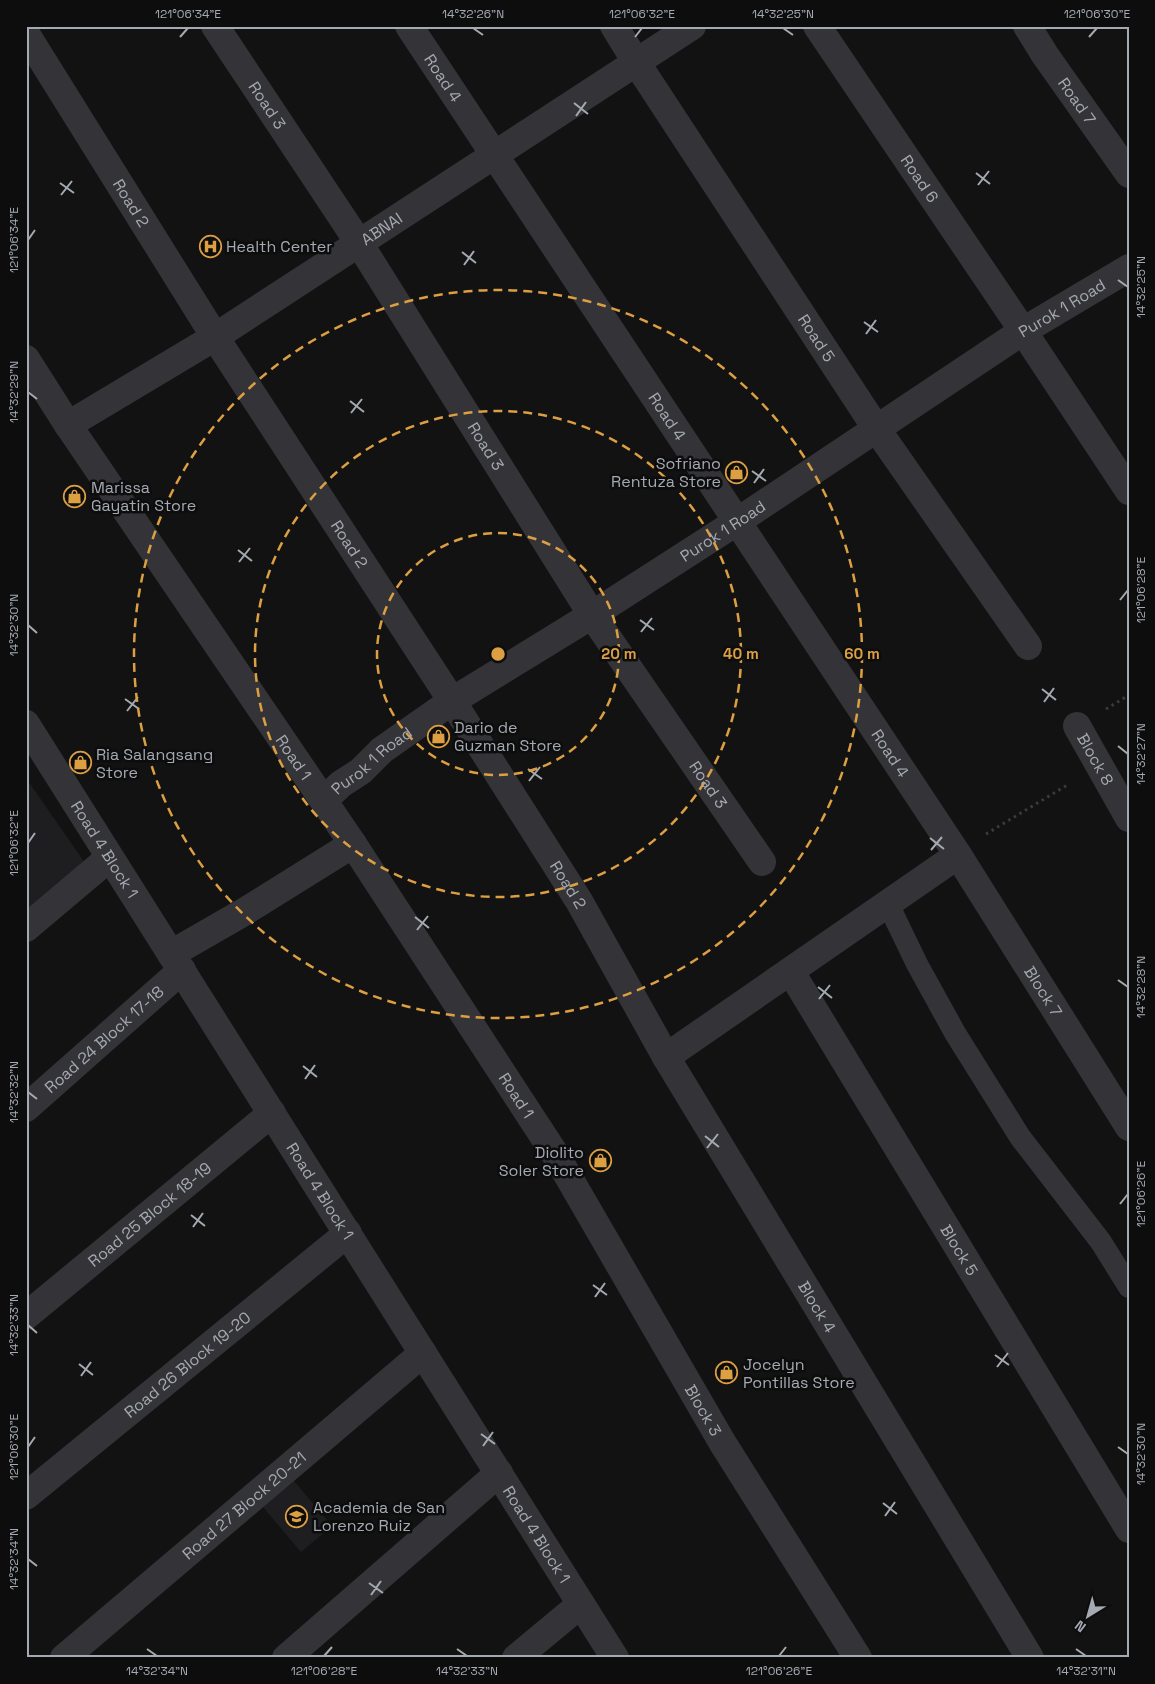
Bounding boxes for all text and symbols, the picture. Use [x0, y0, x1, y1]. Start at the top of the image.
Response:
text: 121°06'34"E [155, 6, 221, 22]
text: 14°32'26"N [442, 6, 504, 22]
text: 121°06'32"E [609, 6, 675, 22]
text: 14°32'25"N [752, 6, 814, 22]
text: 121°06'30"E [1064, 6, 1131, 22]
street label: Road 4 [420, 50, 467, 106]
street label: Road 7 [1054, 73, 1101, 128]
street label: Road 3 [244, 77, 291, 133]
street label: Road 6 [896, 151, 944, 206]
street label: Road 2 [108, 175, 154, 231]
text: 121°06'34"E [6, 207, 22, 273]
street label: ABNAI [357, 207, 406, 250]
hospital icon: Health Center [198, 234, 222, 258]
place label: Health Center [226, 236, 332, 257]
text: 14°32'25"N [1133, 256, 1149, 318]
street label: Purok 1 Road [1014, 274, 1109, 342]
street label: Road 5 [794, 310, 840, 366]
text: 14°32'29"N [6, 361, 22, 423]
street label: Road 4 [644, 388, 691, 444]
street label: Road 3 [463, 418, 509, 474]
place label: Sofriano Rentuza Store [611, 453, 721, 492]
shop icon: Sofriano Rentuza Store [725, 460, 749, 484]
place label: Marissa Gayatin Store [91, 477, 196, 516]
shop icon: Marissa Gayatin Store [63, 484, 87, 508]
street label: Purok 1 Road [676, 495, 769, 566]
street label: Road 2 [326, 516, 373, 572]
text: 121°06'28"E [1133, 557, 1149, 623]
text: 14°32'30"N [6, 594, 22, 656]
text: 20 m [601, 644, 637, 663]
text: 40 m [723, 644, 759, 663]
text: 60 m [844, 644, 880, 663]
centre of rings [489, 645, 507, 663]
place label: Dario de Guzman Store [454, 717, 562, 756]
street label: Purok 1 Road [326, 722, 416, 799]
text: 14°32'27"N [1133, 723, 1149, 785]
shop icon: Dario de Guzman Store [426, 724, 450, 748]
street label: Road 4 [867, 725, 914, 781]
street label: Block 8 [1073, 729, 1119, 789]
street label: Road 1 [271, 731, 317, 784]
place label: Ria Salangsang Store [96, 744, 213, 783]
shop icon: Ria Salangsang Store [68, 751, 92, 775]
street label: Road 3 [685, 757, 732, 812]
street label: Road 4 Block 1 [66, 797, 143, 902]
text: 121°06'32"E [6, 810, 22, 876]
street label: Road 2 [546, 857, 592, 912]
text: 14°32'28"N [1133, 956, 1149, 1018]
street label: Block 7 [1020, 962, 1067, 1020]
street label: Road 24 Block 17-18 [40, 981, 168, 1097]
text: 14°32'32"N [6, 1061, 22, 1123]
street label: Road 1 [494, 1069, 539, 1122]
street label: Road 4 Block 1 [282, 1138, 359, 1243]
place label: Diolito Soler Store [499, 1142, 584, 1181]
shop icon: Diolito Soler Store [588, 1149, 612, 1173]
street label: Road 25 Block 18-19 [83, 1157, 215, 1271]
text: 121°06'26"E [1133, 1161, 1149, 1227]
street label: Block 5 [936, 1220, 983, 1279]
street label: Block 4 [794, 1277, 841, 1336]
text: 14°32'33"N [6, 1294, 22, 1356]
street label: Road 26 Block 19-20 [119, 1307, 255, 1422]
place label: Jocelyn Pontillas Store [743, 1354, 855, 1393]
shop icon: Jocelyn Pontillas Store [715, 1361, 739, 1385]
street label: Block 3 [680, 1380, 727, 1440]
text: 121°06'30"E [6, 1413, 22, 1480]
text: 14°32'30"N [1133, 1423, 1149, 1485]
street label: Road 27 Block 20-21 [177, 1447, 310, 1564]
street label: Road 4 Block 1 [499, 1482, 575, 1587]
place label: Academia de San Lorenzo Ruiz [313, 1497, 445, 1536]
school or university icon: Academia de San Lorenzo Ruiz [285, 1504, 309, 1528]
text: 14°32'34"N [6, 1528, 22, 1590]
north arrow [1062, 1592, 1112, 1642]
text: N [1071, 1616, 1089, 1636]
text: 14°32'34"N [126, 1663, 188, 1679]
text: 121°06'28"E [291, 1663, 357, 1679]
text: 14°32'33"N [436, 1663, 498, 1679]
text: 121°06'26"E [746, 1663, 812, 1679]
text: 14°32'31"N [1056, 1663, 1116, 1679]

